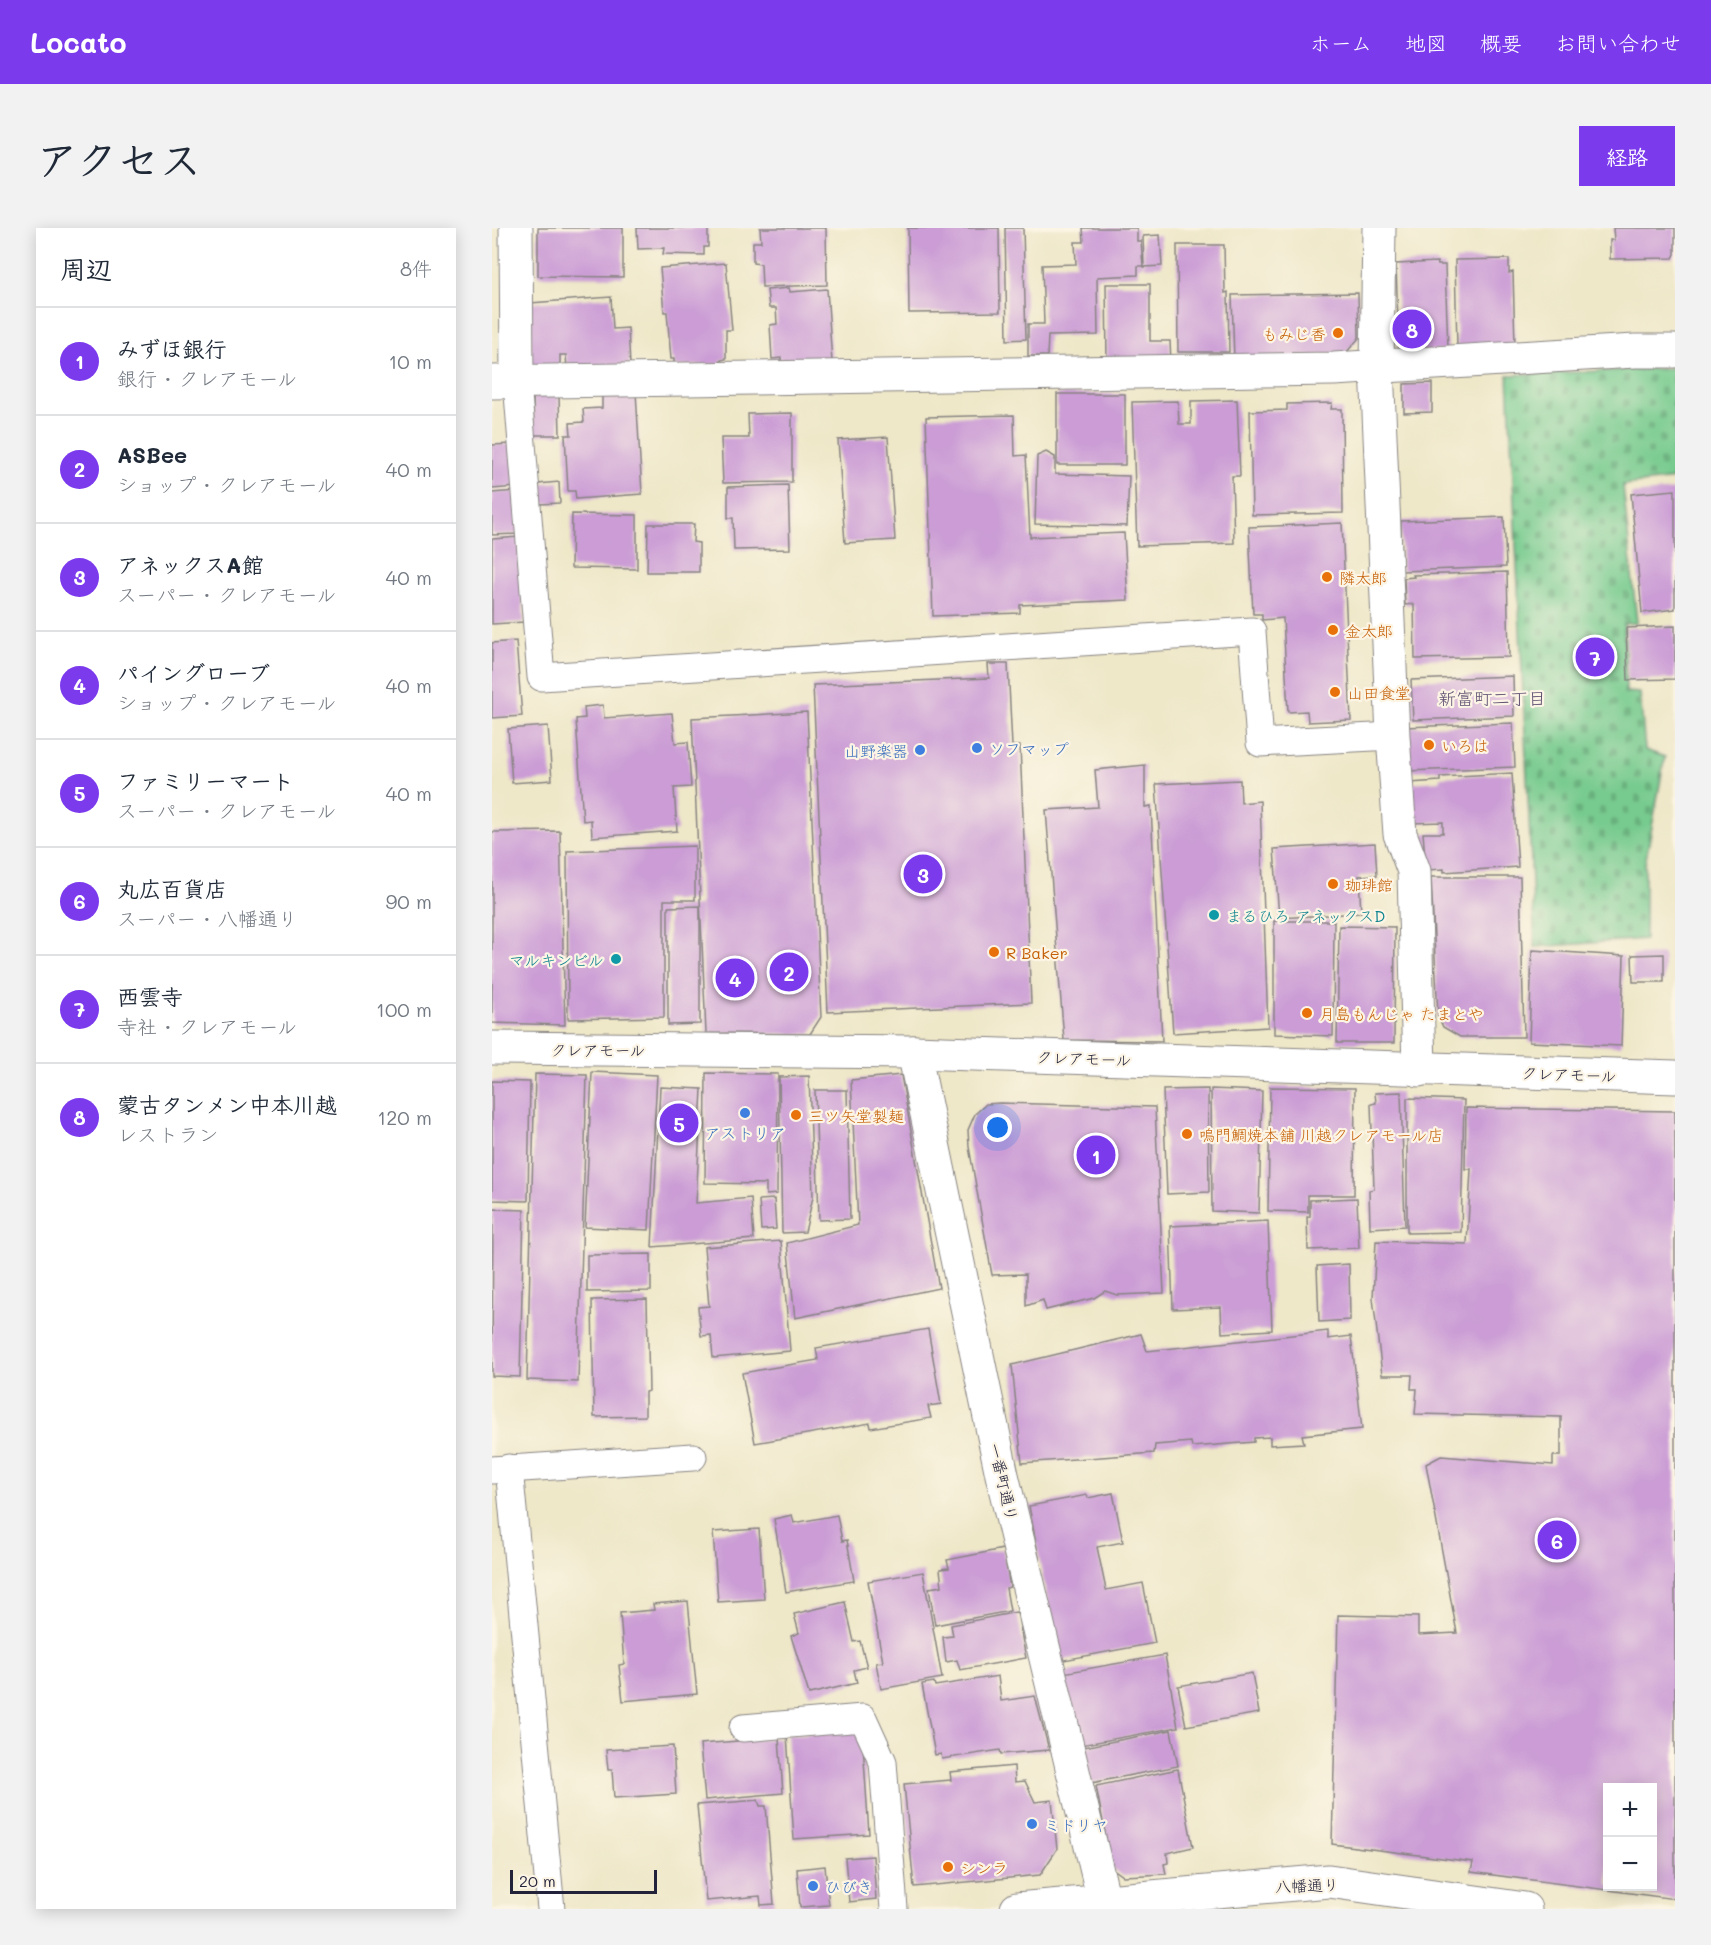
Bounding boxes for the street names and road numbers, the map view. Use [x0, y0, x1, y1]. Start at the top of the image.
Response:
street label: クレアモール [550, 1039, 646, 1060]
street label: クレアモール [1036, 1046, 1132, 1070]
street label: クレアモール [1521, 1062, 1617, 1086]
street label: 一番町通り [985, 1441, 1023, 1523]
street label: 八幡通り [1275, 1873, 1339, 1897]

